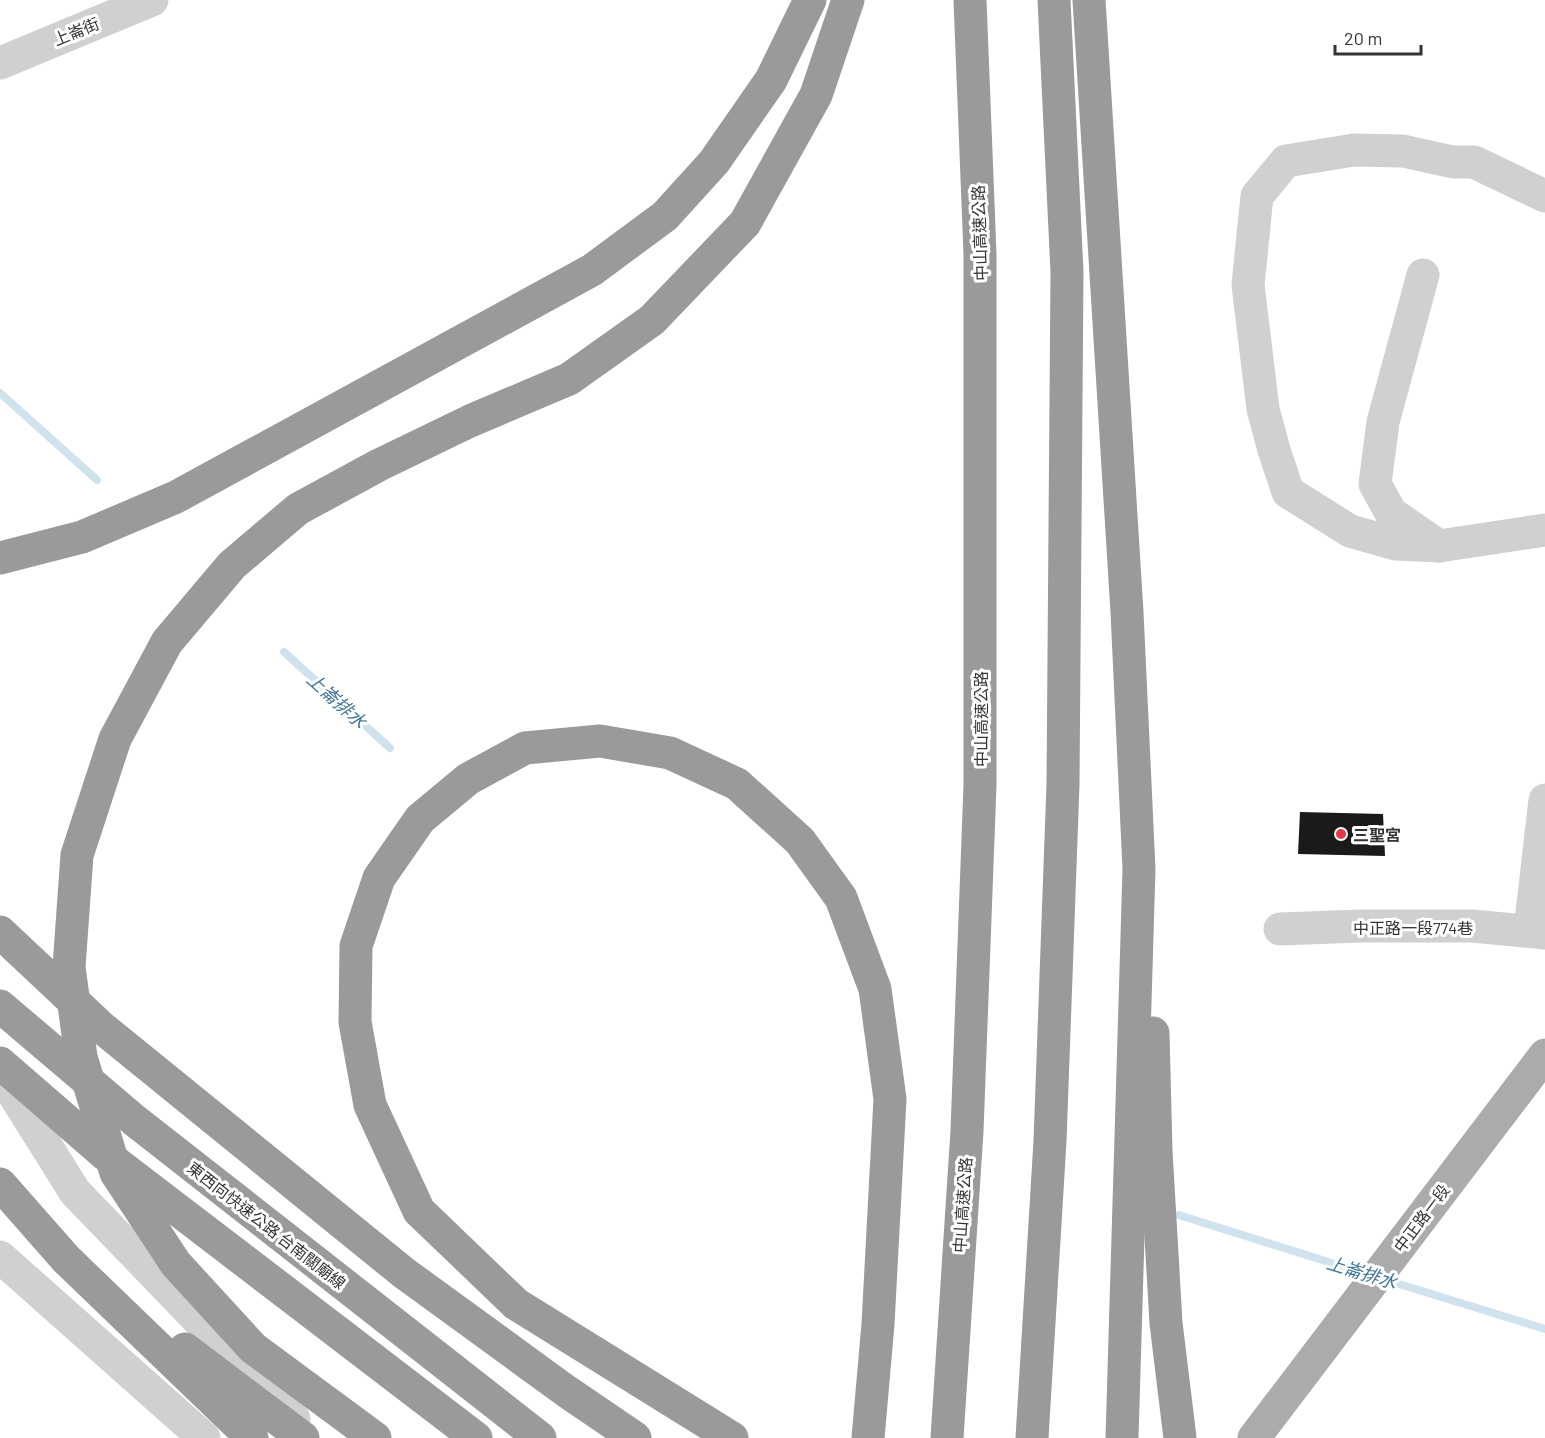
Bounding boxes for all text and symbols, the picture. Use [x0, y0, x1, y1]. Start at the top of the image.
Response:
street label: 上崙街 [50, 13, 102, 49]
scale bar [1335, 18, 1420, 56]
text: 20 m [1344, 27, 1382, 49]
street label: 中山高速公路 [968, 185, 990, 281]
water label: 上崙排水 [303, 668, 372, 733]
street label: 中山高速公路 [971, 671, 990, 767]
place label: 三聖宮 [1353, 825, 1401, 844]
marker: 三聖宮 [1334, 827, 1348, 841]
street label: 中正路一段774巷 [1353, 918, 1473, 937]
street label: 中山高速公路 [949, 1156, 975, 1254]
street label: 東西向快速公路 台南關廟線 [184, 1157, 350, 1293]
street label: 中正路一段 [1389, 1180, 1453, 1256]
water label: 上崙排水 [1324, 1251, 1401, 1293]

